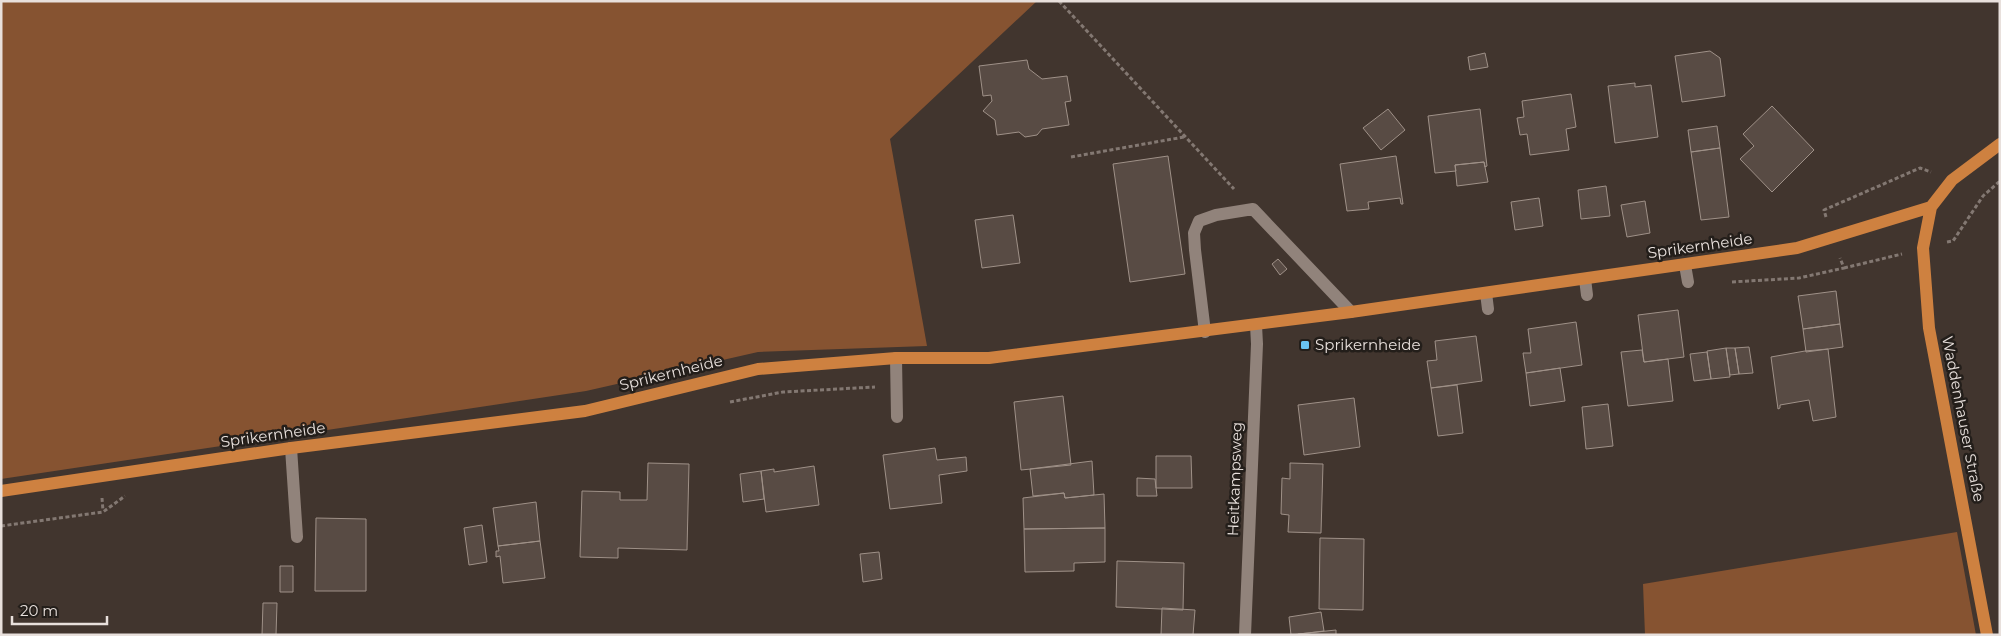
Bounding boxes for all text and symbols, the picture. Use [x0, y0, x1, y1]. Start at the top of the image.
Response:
street label: Sprikernheide [1646, 229, 1754, 262]
street label: Waddenhauser Straße [1938, 334, 1989, 503]
place label: Sprikernheide [1315, 335, 1421, 354]
marker: Sprikernheide [1299, 339, 1311, 351]
street label: Sprikernheide [617, 351, 724, 394]
street label: Sprikernheide [219, 418, 327, 451]
street label: Heitkampsweg [1223, 421, 1246, 537]
scale bar [12, 594, 108, 626]
text: 20 m [20, 601, 58, 620]

